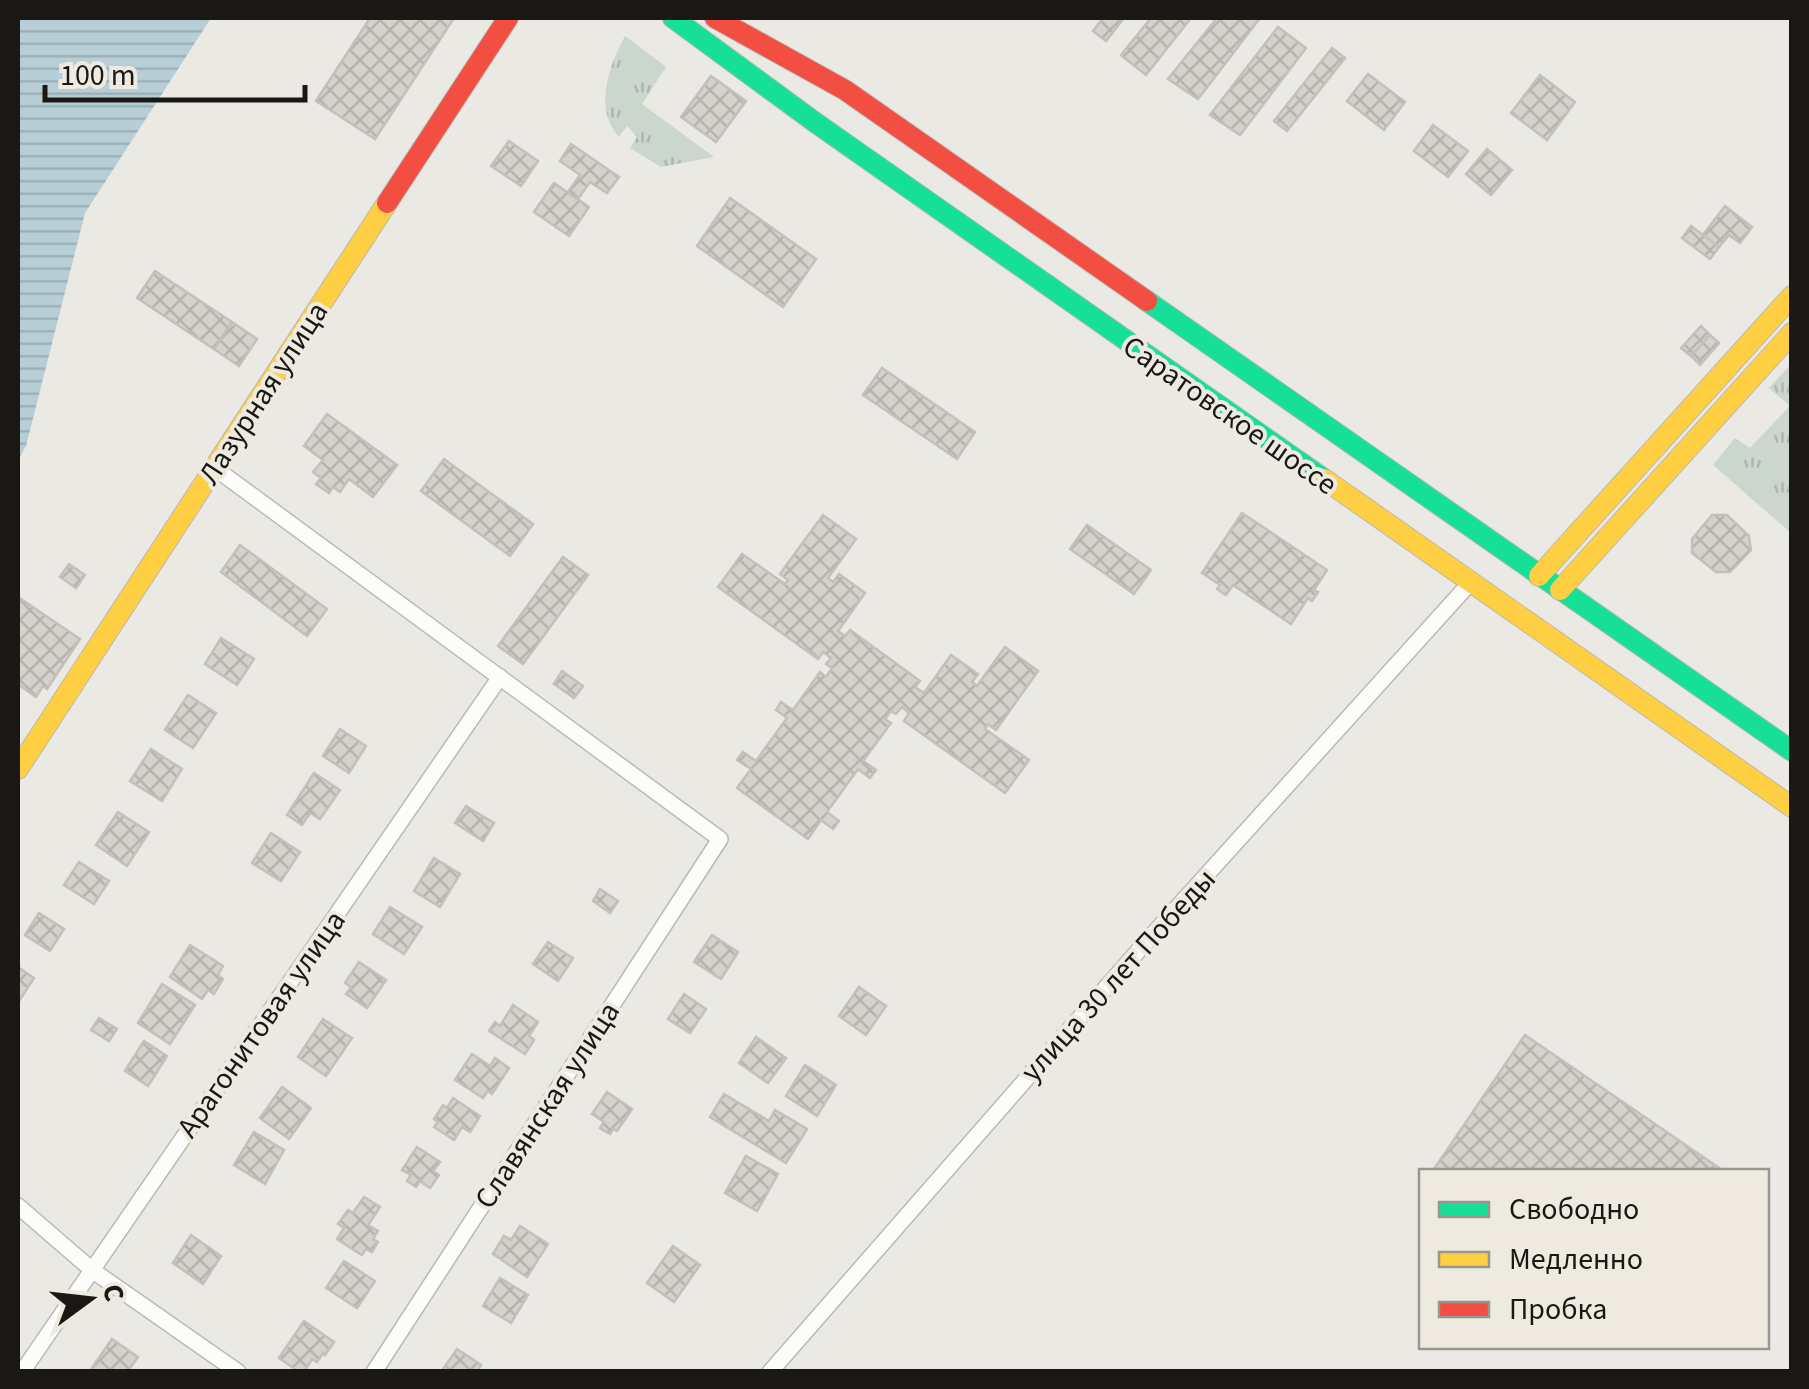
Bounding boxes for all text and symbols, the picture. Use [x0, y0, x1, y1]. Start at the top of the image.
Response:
scale bar [45, 40, 305, 102]
text: 100 m [60, 54, 136, 97]
street label: Лазурная улица [188, 293, 339, 493]
street label: Саратовское шоссе [1114, 325, 1346, 506]
street label: улица 30 лет Победы [1011, 859, 1226, 1091]
street label: Арагонитовая улица [167, 902, 356, 1147]
street label: Славянская улица [464, 993, 631, 1217]
legend [1419, 1169, 1769, 1349]
text: Свободно [1509, 1188, 1639, 1231]
text: Медленно [1509, 1238, 1643, 1281]
north arrow [40, 1249, 140, 1349]
text: С [92, 1280, 135, 1306]
text: Пробка [1509, 1288, 1607, 1331]

